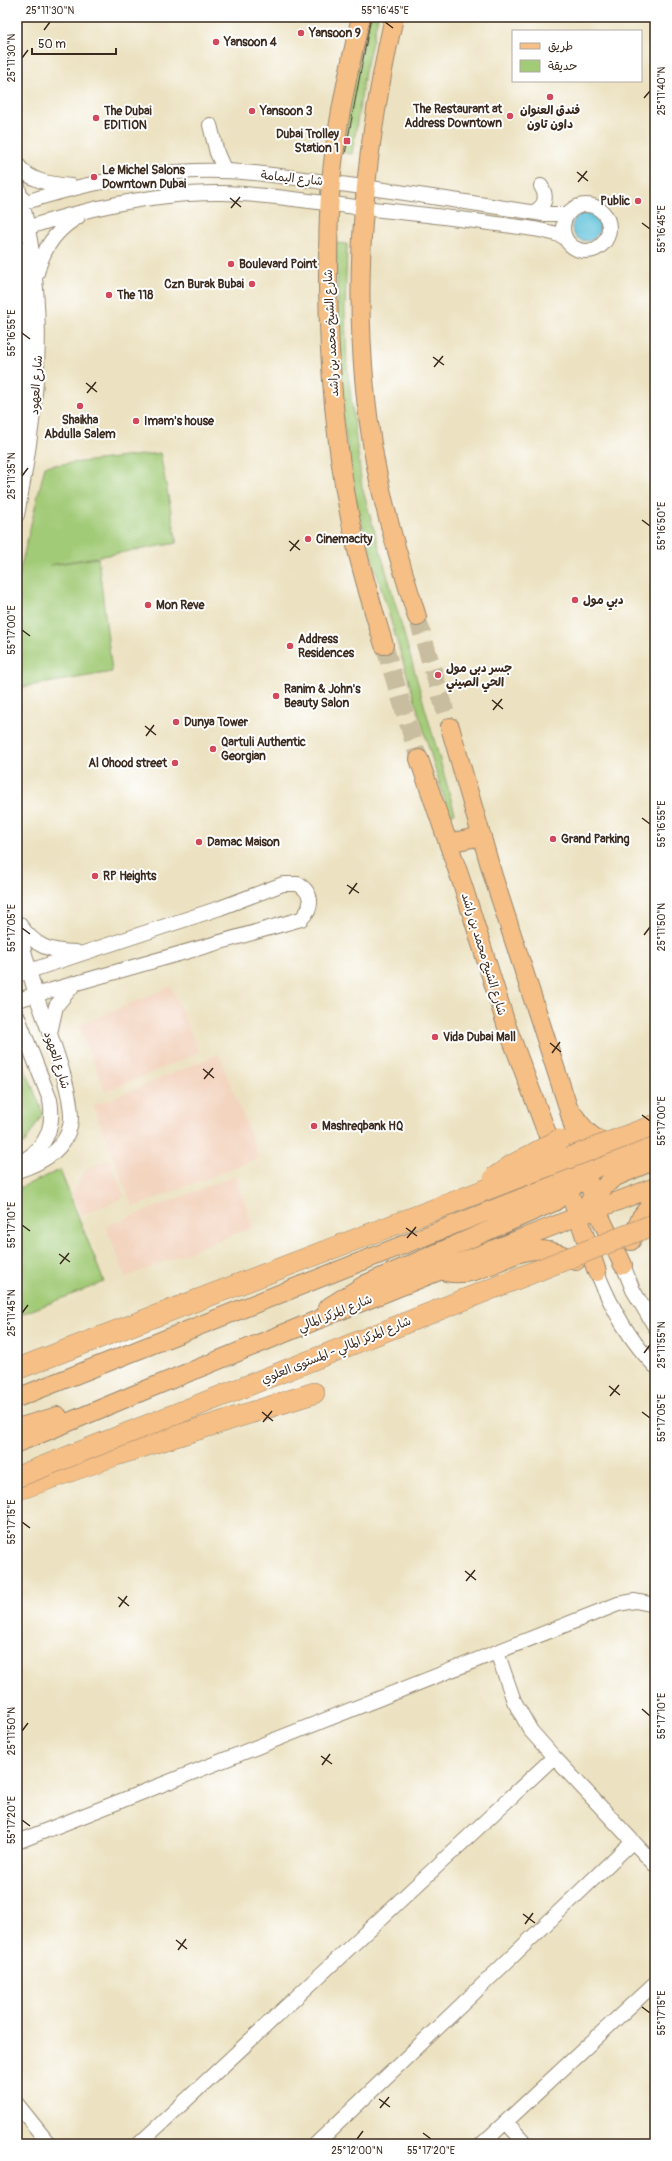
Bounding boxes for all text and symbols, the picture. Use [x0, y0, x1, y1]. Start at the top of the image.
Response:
text: 25°11'30"N [26, 5, 74, 17]
text: 55°16'45"E [361, 5, 409, 17]
place label: Yansoon 9 [308, 26, 361, 41]
marker: Yansoon 9 [296, 28, 306, 38]
scale bar [32, 30, 116, 56]
legend [512, 30, 642, 82]
text: 25°11'30"N [6, 34, 18, 82]
place label: Yansoon 4 [223, 35, 277, 50]
text: 50 m [38, 37, 66, 52]
marker: Yansoon 4 [211, 37, 221, 47]
text: طريق [548, 39, 573, 54]
text: حديقة [548, 59, 577, 74]
text: 25°11'40"N [656, 66, 668, 115]
marker: فندق العنوان داون تاون [545, 92, 555, 102]
place label: The Restaurant at Address Downtown [404, 102, 503, 131]
place label: فندق العنوان داون تاون [520, 103, 580, 132]
place label: The Dubai EDITION [103, 104, 152, 133]
place label: Yansoon 3 [259, 104, 313, 119]
marker: Yansoon 3 [247, 106, 257, 116]
marker: The Restaurant at Address Downtown [505, 111, 515, 121]
marker: The Dubai EDITION [91, 113, 101, 123]
place label: Dubai Trolley Station 1 [276, 127, 340, 156]
marker: Dubai Trolley Station 1 [342, 136, 352, 146]
place label: Le Michel Salons Downtown Dubai [102, 163, 186, 192]
street label: شارع اليمامة [260, 168, 324, 190]
marker: Le Michel Salons Downtown Dubai [89, 172, 99, 182]
place label: Public [600, 194, 630, 209]
marker: Public [633, 196, 643, 206]
text: 55°16'45"E [656, 205, 668, 253]
place label: Boulevard Point [239, 257, 318, 272]
marker: Boulevard Point [226, 259, 236, 269]
street label: شارع الشيخ محمد بن راشد [321, 269, 343, 397]
place label: Czn Burak Bubai [164, 277, 244, 292]
marker: Czn Burak Bubai [247, 279, 257, 289]
place label: The 118 [116, 288, 153, 303]
marker: The 118 [104, 290, 114, 300]
text: 55°16'55"E [6, 309, 18, 357]
street label: شارع العهود [27, 355, 47, 415]
marker: Shaikha Abdulla Salem [75, 401, 85, 411]
place label: Shaikha Abdulla Salem [44, 413, 116, 442]
place label: Imam's house [144, 414, 215, 429]
marker: Imam's house [131, 416, 141, 426]
text: 25°11'35"N [6, 452, 18, 500]
text: 55°16'50"E [656, 502, 668, 550]
place label: Cinemacity [316, 532, 373, 547]
marker: Cinemacity [303, 534, 313, 544]
place label: دبي مول [583, 593, 624, 611]
marker: دبي مول [570, 595, 580, 605]
place label: Mon Reve [156, 598, 206, 613]
marker: Mon Reve [143, 600, 153, 610]
text: 55°17'00"E [6, 605, 18, 655]
place label: Address Residences [298, 632, 355, 661]
marker: Address Residences [285, 641, 295, 651]
place label: جسر دبي مول الحي الصيني [446, 661, 512, 693]
marker: جسر دبي مول الحي الصيني [433, 670, 443, 680]
place label: Ranim & John's Beauty Salon [284, 682, 361, 711]
marker: Ranim & John's Beauty Salon [271, 691, 281, 701]
place label: Dunya Tower [184, 715, 249, 730]
marker: Dunya Tower [171, 717, 181, 727]
place label: Qartuli Authentic Georgian [221, 735, 306, 764]
marker: Qartuli Authentic Georgian [208, 744, 218, 754]
place label: Al Ohood street [88, 756, 168, 771]
marker: Al Ohood street [170, 758, 180, 768]
text: 55°16'55"E [656, 800, 668, 848]
place label: Grand Parking [561, 832, 630, 847]
marker: Grand Parking [548, 834, 558, 844]
place label: Damac Maison [207, 835, 280, 850]
marker: Damac Maison [194, 837, 204, 847]
place label: RP Heights [103, 869, 157, 884]
marker: RP Heights [90, 871, 100, 881]
street label: شارع الشيخ محمد بن راشد [457, 891, 509, 1018]
text: 25°11'50"N [656, 903, 668, 951]
text: 55°17'05"E [6, 904, 18, 952]
street label: شارع العهود [39, 1030, 73, 1091]
place label: Vida Dubai Mall [443, 1030, 516, 1045]
marker: Vida Dubai Mall [430, 1032, 440, 1042]
text: 55°17'00"E [656, 1096, 668, 1146]
place label: Mashreqbank HQ [322, 1119, 403, 1134]
marker: Mashreqbank HQ [309, 1121, 319, 1131]
text: 55°17'10"E [6, 1202, 18, 1248]
text: 25°11'45"N [6, 1289, 18, 1337]
street label: شارع المركز المالي [296, 1292, 376, 1338]
street label: شارع المركز المالي - المستوى العلوي [259, 1313, 414, 1390]
text: 25°11'55"N [656, 1321, 668, 1368]
text: 55°17'05"E [656, 1394, 668, 1442]
text: 55°17'15"E [6, 1500, 18, 1545]
text: 55°17'10"E [656, 1693, 668, 1739]
text: 25°11'50"N [6, 1707, 18, 1755]
text: 55°17'20"E [6, 1796, 18, 1844]
text: 55°17'15"E [656, 1991, 668, 2036]
text: 25°12'00"N [331, 2145, 383, 2157]
text: 55°17'20"E [407, 2145, 455, 2157]

